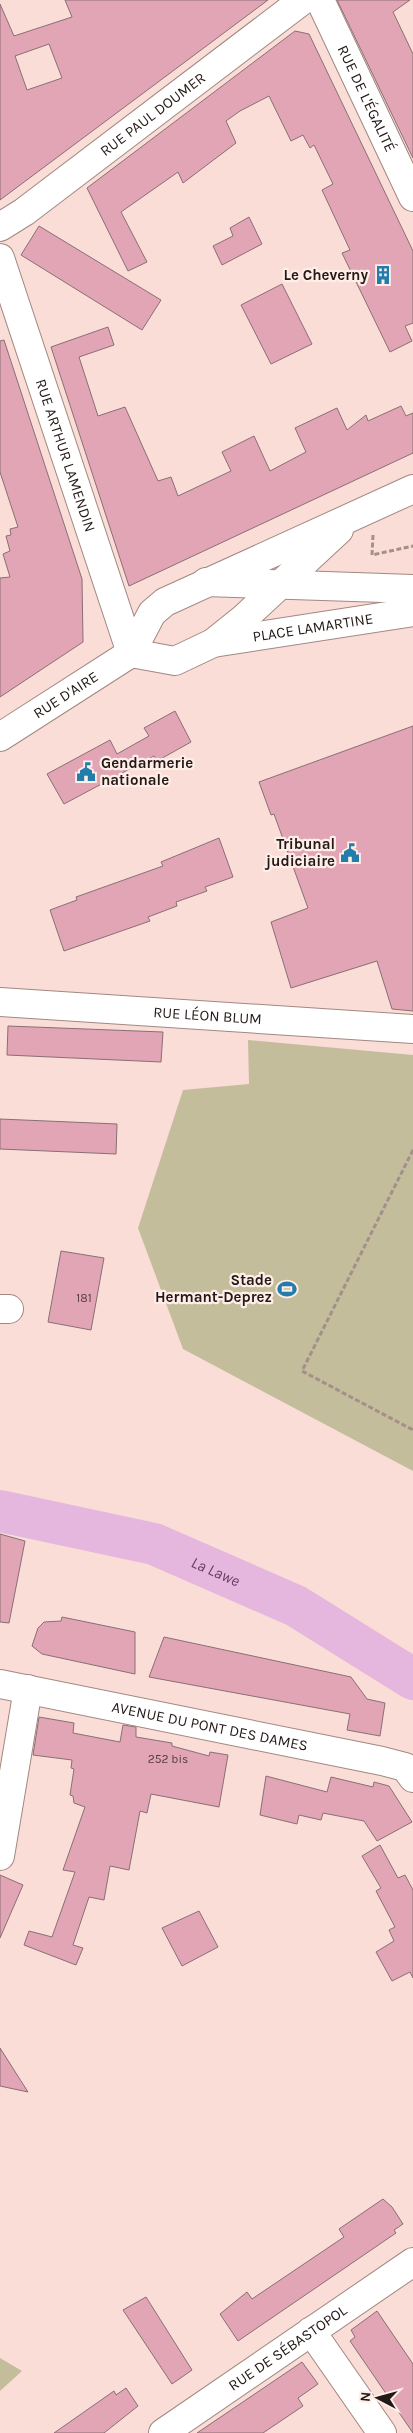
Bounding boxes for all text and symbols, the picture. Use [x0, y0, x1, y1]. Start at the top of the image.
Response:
street label: RUE DE L'ÉGALITÉ [334, 42, 399, 155]
street label: RUE PAUL DOUMER [97, 68, 209, 160]
building icon: Le Cheverny [372, 264, 394, 286]
place label: Le Cheverny [284, 266, 368, 284]
street label: RUE ARTHUR LAMENDIN [32, 377, 99, 534]
street label: PLACE LAMARTINE [251, 609, 374, 646]
street label: RUE D'AIRE [30, 668, 101, 722]
place label: Gendarmerie nationale [101, 754, 193, 789]
public building icon: Gendarmerie nationale [75, 761, 97, 783]
place label: Tribunal judiciaire [264, 835, 335, 870]
public building icon: Tribunal judiciaire [339, 842, 361, 864]
street label: RUE LÉON BLUM [153, 1003, 262, 1028]
place label: Stade Hermant-Deprez [155, 1271, 272, 1306]
sports icon: Stade Hermant-Deprez [276, 1278, 298, 1300]
house number: 181 [76, 1291, 92, 1305]
water label: La Lawe [189, 1553, 243, 1591]
street label: AVENUE DU PONT DES DAMES [110, 1698, 309, 1755]
house number: 252 bis [148, 1752, 188, 1766]
street label: RUE DE SÉBASTOPOL [225, 2301, 350, 2395]
north arrow [353, 2373, 403, 2423]
text: N [357, 2391, 375, 2403]

